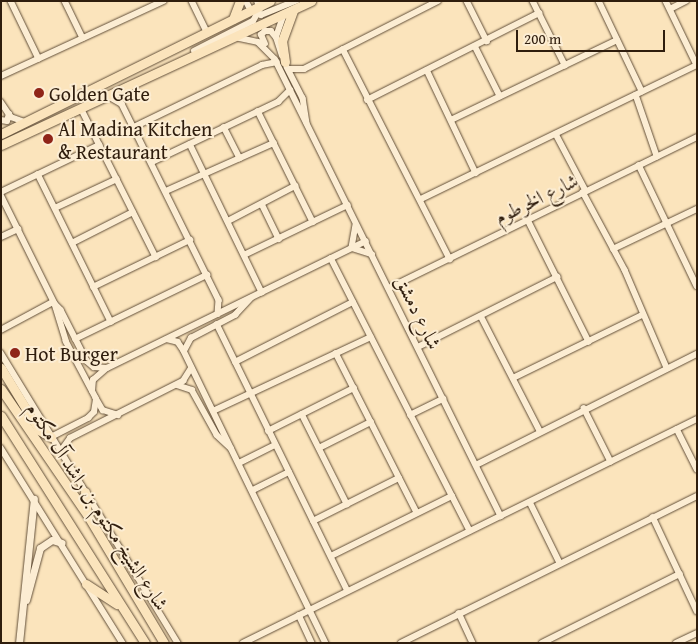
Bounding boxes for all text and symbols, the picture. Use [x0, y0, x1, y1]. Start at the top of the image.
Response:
scale bar [518, 20, 667, 52]
text: 200 m [524, 28, 561, 49]
place label: Golden Gate [49, 81, 150, 105]
marker: Golden Gate [33, 87, 45, 99]
place label: Al Madina Kitchen & Restaurant [58, 116, 212, 163]
marker: Al Madina Kitchen & Restaurant [42, 133, 54, 145]
street label: شارع الخرطوم [490, 167, 582, 229]
street label: شارع دمشق [391, 271, 447, 353]
place label: Hot Burger [25, 341, 118, 365]
marker: Hot Burger [9, 347, 21, 359]
street label: شارع الشيخ مكتوم بن راشد آل مكتوم [22, 397, 174, 615]

